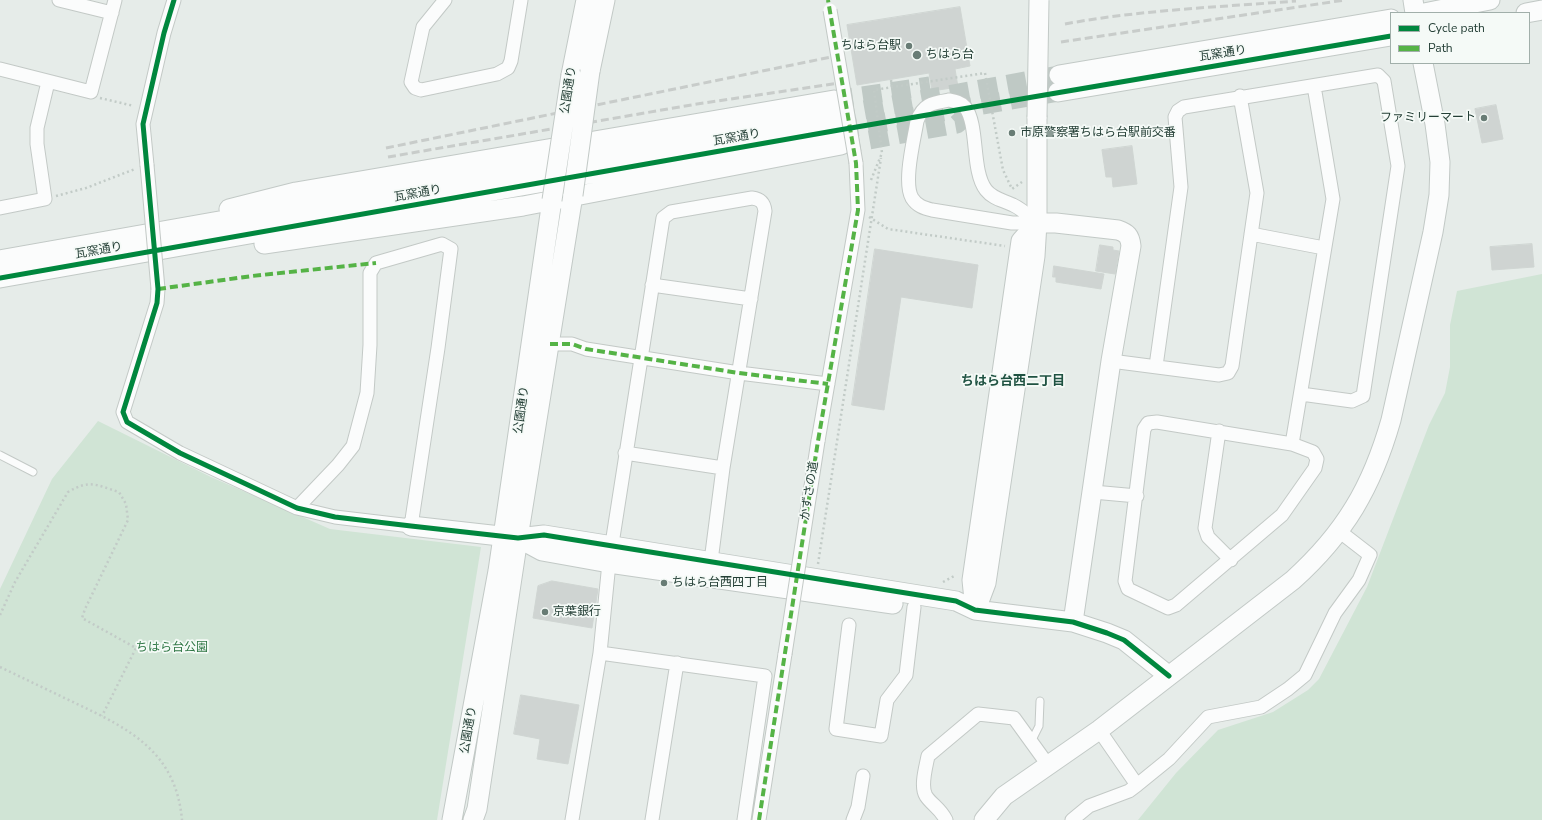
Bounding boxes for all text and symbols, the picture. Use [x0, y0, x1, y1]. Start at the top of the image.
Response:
legend [1390, 12, 1530, 64]
text: Cycle path [1428, 20, 1485, 36]
place label: ちはら台駅 [841, 39, 901, 53]
text: Path [1428, 40, 1453, 56]
marker: ちはら台駅 [904, 41, 914, 51]
street label: 瓦窯通り [1198, 43, 1248, 65]
place label: ちはら台 [926, 48, 974, 62]
marker: ちはら台 [911, 49, 923, 61]
street label: 公園通り [558, 65, 580, 115]
place label: ファミリーマート [1380, 111, 1476, 125]
marker: ファミリーマート [1479, 113, 1489, 123]
place label: 市原警察署ちはら台駅前交番 [1020, 126, 1176, 140]
street label: 瓦窯通り [712, 127, 762, 149]
marker: 市原警察署ちはら台駅前交番 [1007, 128, 1017, 138]
street label: 瓦窯通り [393, 183, 443, 205]
street label: 瓦窯通り [74, 240, 124, 262]
district label: ちはら台西二丁目 [961, 374, 1065, 390]
street label: 公園通り [512, 385, 532, 435]
street label: かずさの道 [798, 460, 822, 522]
place label: ちはら台西四丁目 [672, 576, 768, 590]
marker: ちはら台西四丁目 [659, 578, 669, 588]
place label: 京葉銀行 [553, 605, 601, 619]
marker: 京葉銀行 [540, 607, 550, 617]
park label: ちはら台公園 [136, 641, 208, 655]
street label: 公園通り [458, 705, 480, 755]

